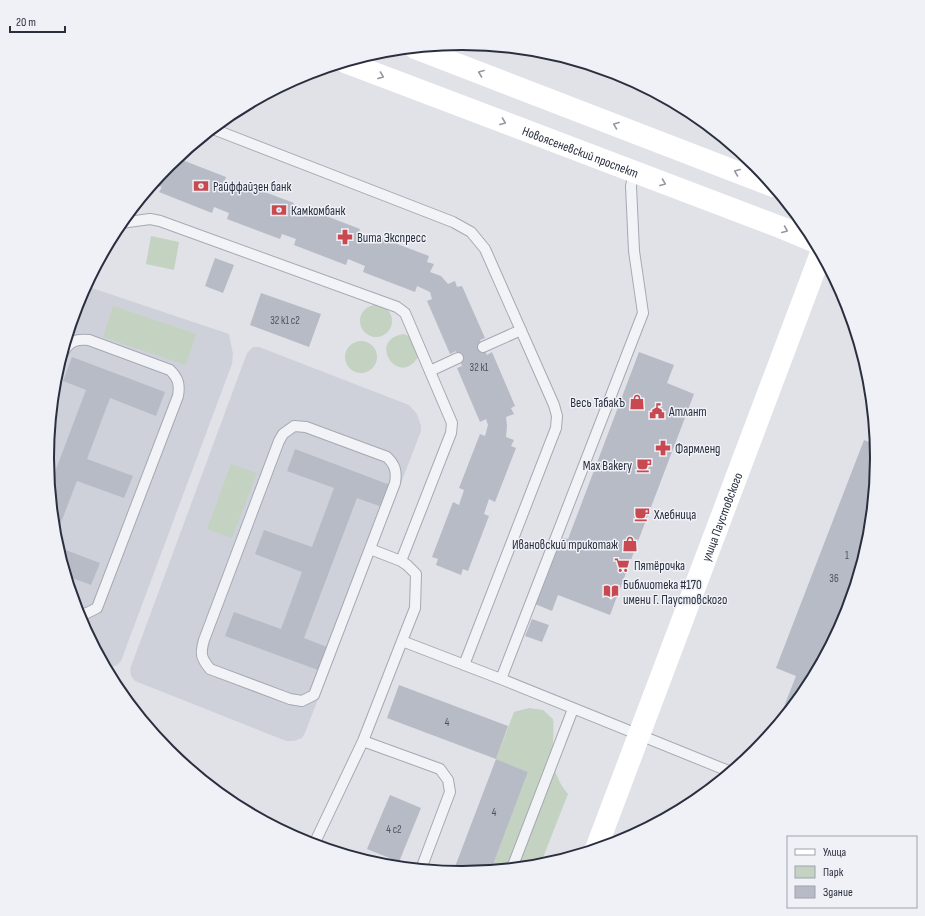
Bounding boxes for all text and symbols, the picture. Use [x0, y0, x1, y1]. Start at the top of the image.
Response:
scale bar [10, 8, 65, 34]
text: 20 m [16, 15, 36, 30]
one-way arrow [478, 70, 485, 78]
one-way arrow [378, 72, 385, 80]
one-way arrow [499, 118, 506, 126]
one-way arrow [612, 122, 619, 130]
street label: Новоясеневский проспект [520, 123, 641, 182]
one-way arrow [734, 168, 741, 176]
bank icon: Райффайзен банк [192, 177, 210, 195]
place label: Райффайзен банк [213, 179, 291, 195]
one-way arrow [660, 179, 667, 187]
bank icon: Камкомбанк [270, 201, 288, 219]
place label: Камкомбанк [291, 203, 345, 219]
one-way arrow [781, 225, 788, 233]
pharmacy icon: Вита Экспресс [336, 228, 354, 246]
place label: Вита Экспресс [357, 230, 426, 246]
house number: 32 к1 с2 [270, 314, 300, 327]
house number: 32 к1 [470, 361, 489, 374]
shop icon: Весь ТабакЪ [628, 393, 646, 411]
place label: Весь ТабакЪ [570, 395, 625, 411]
public building icon: Атлант [648, 402, 666, 420]
place label: Атлант [668, 404, 707, 420]
pharmacy icon: Фармленд [654, 439, 672, 457]
place label: Фармленд [675, 441, 721, 457]
cafe icon: Max Bakery [635, 456, 653, 474]
place label: Max Bakery [583, 458, 632, 474]
street label: улица Паустовского [698, 470, 746, 564]
cafe icon: Хлебница [633, 505, 651, 523]
place label: Хлебница [653, 507, 696, 523]
shop icon: Ивановский трикотаж [621, 535, 639, 553]
place label: Ивановский трикотаж [512, 537, 618, 553]
house number: 1 [845, 549, 849, 562]
supermarket icon: Пятёрочка [613, 556, 631, 574]
place label: Пятёрочка [634, 558, 685, 574]
house number: 36 [829, 572, 839, 585]
place label: Библиотека #170 имени Г. Паустовского [623, 577, 727, 608]
library icon: Библиотека #170 имени Г. Паустовского [602, 582, 620, 600]
house number: 4 [445, 716, 450, 729]
house number: 4 [492, 806, 497, 819]
house number: 4 с2 [386, 823, 402, 836]
legend [787, 836, 917, 908]
text: Улица [823, 845, 847, 860]
text: Парк [823, 865, 844, 880]
text: Здание [823, 885, 853, 900]

